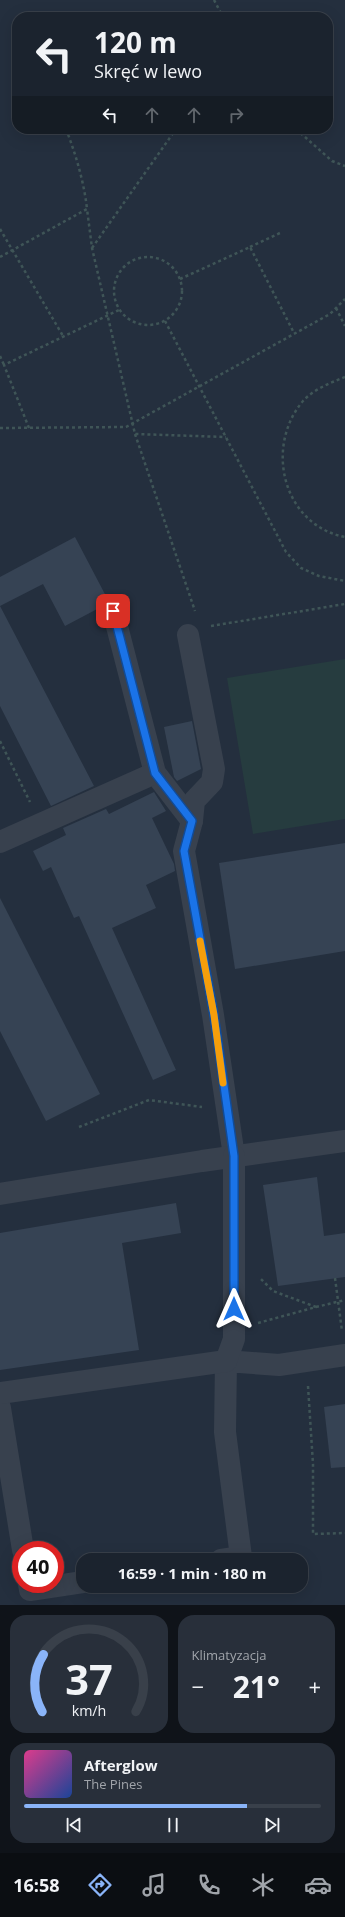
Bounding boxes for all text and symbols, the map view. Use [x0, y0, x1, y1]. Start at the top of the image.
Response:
text: 120 m [94, 23, 177, 61]
icon: left [28, 28, 80, 80]
text: Skręć w lewo [94, 59, 202, 83]
icon: left [99, 104, 121, 126]
icon: ahead [141, 104, 163, 126]
icon: ahead [183, 104, 205, 126]
icon: right [225, 104, 247, 126]
pin [96, 594, 130, 628]
icon: arrive [102, 600, 124, 622]
position arrow [213, 1288, 255, 1330]
speed limit sign: 40 [12, 1541, 64, 1593]
text: 16:59 · 1 min · 180 m [118, 1563, 266, 1583]
text: Klimatyzacja [192, 1646, 266, 1664]
text: 37 [65, 1651, 113, 1707]
text: 21° [233, 1666, 280, 1707]
text: − [192, 1671, 204, 1701]
text: + [308, 1671, 321, 1701]
text: km/h [71, 1701, 106, 1720]
text: Afterglow [84, 1755, 158, 1775]
text: The Pines [84, 1775, 142, 1793]
icon: previous [63, 1814, 85, 1836]
icon: pause [162, 1814, 184, 1836]
icon: next [261, 1814, 283, 1836]
icon: directions [86, 1871, 114, 1899]
icon: music [140, 1871, 168, 1899]
icon: phone [195, 1871, 223, 1899]
icon: climate [249, 1871, 277, 1899]
icon: car [304, 1871, 332, 1899]
text: 16:58 [13, 1873, 60, 1897]

